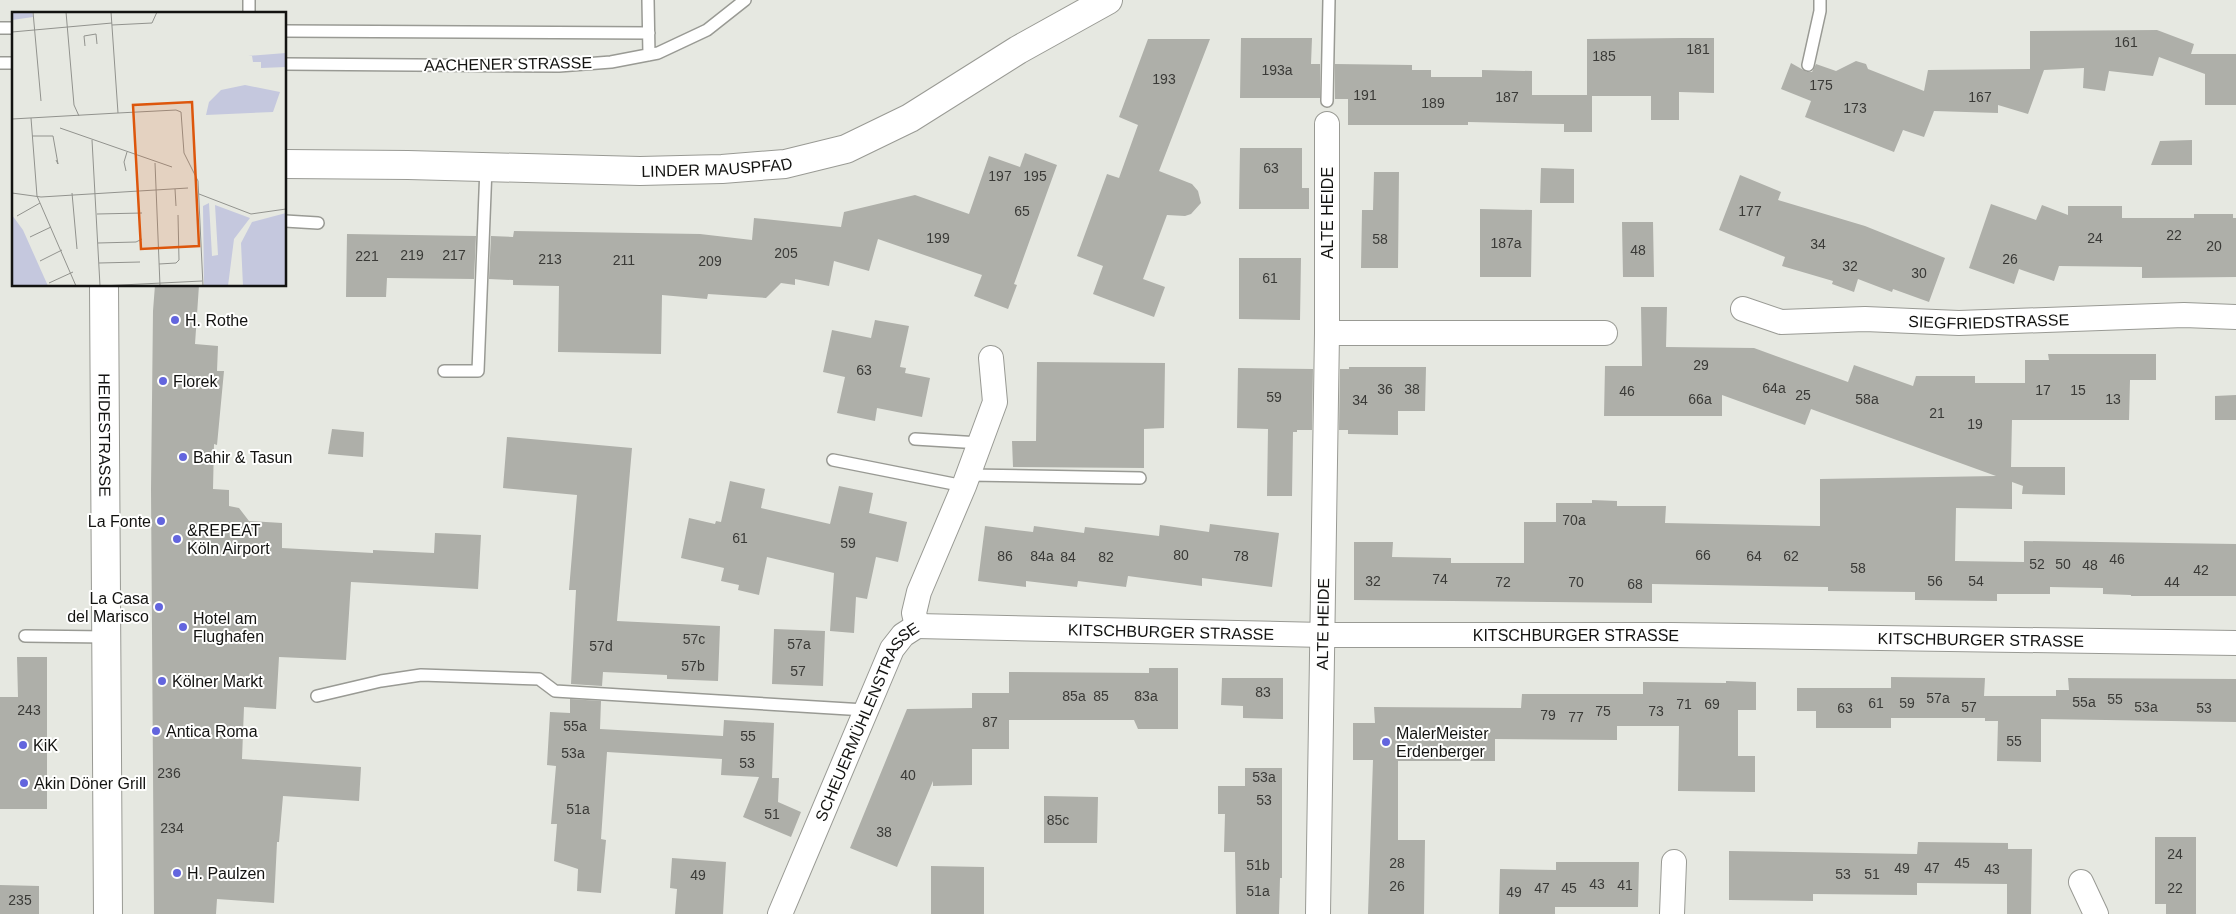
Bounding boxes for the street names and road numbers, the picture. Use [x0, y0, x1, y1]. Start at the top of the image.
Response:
street label: AACHENER STRASSE [424, 54, 592, 74]
street label: LINDER MAUSPFAD [641, 154, 794, 179]
street label: ALTE HEIDE [1319, 167, 1336, 259]
street label: SIEGFRIEDSTRASSE [1908, 311, 2069, 332]
street label: HEIDESTRASSE [96, 373, 114, 497]
street label: ALTE HEIDE [1313, 578, 1332, 670]
street label: SCHEUERMÜHLENSTRASSE [812, 619, 922, 824]
street label: KITSCHBURGER STRASSE [1068, 621, 1274, 642]
street label: KITSCHBURGER STRASSE [1473, 626, 1679, 644]
street label: KITSCHBURGER STRASSE [1878, 629, 2084, 649]

